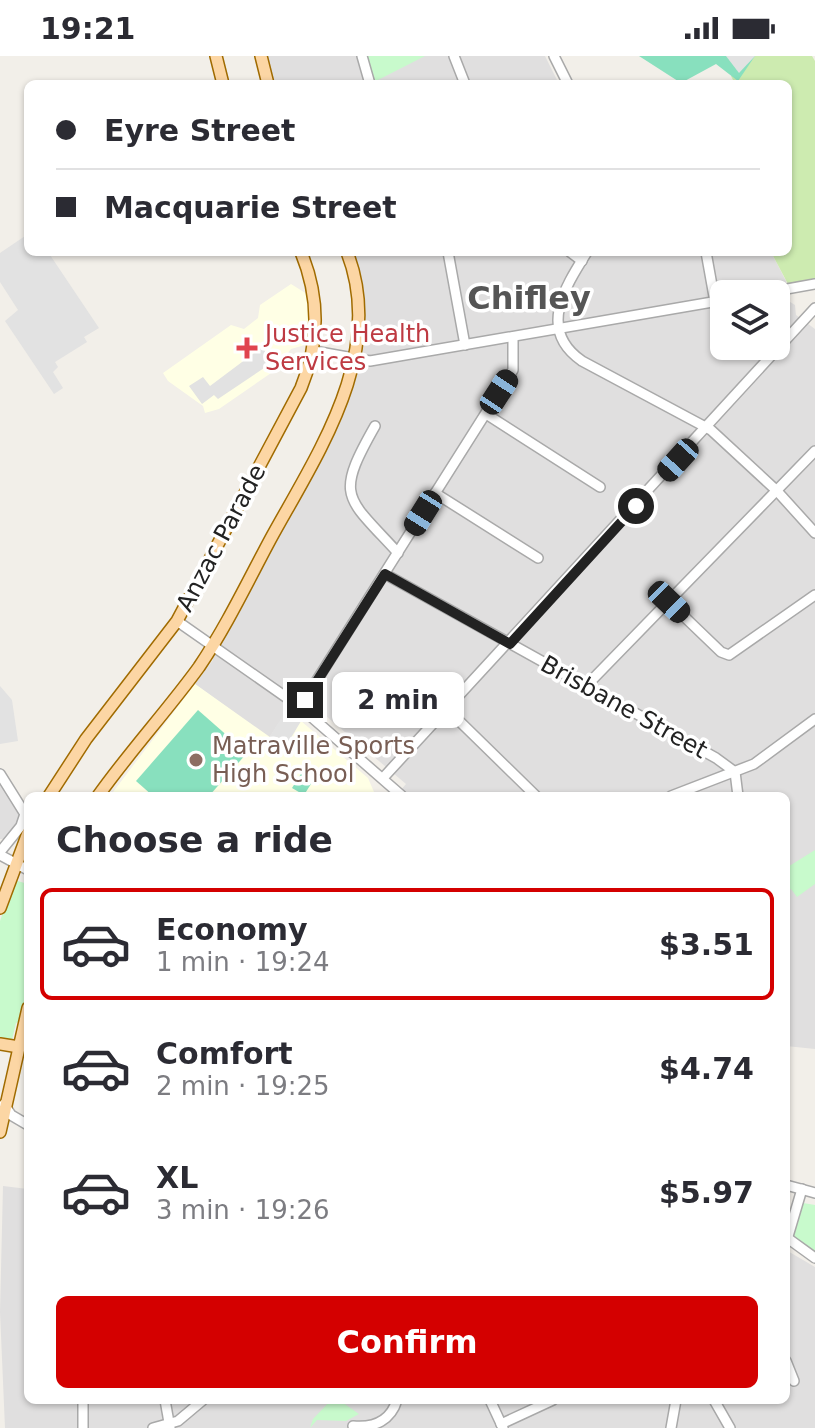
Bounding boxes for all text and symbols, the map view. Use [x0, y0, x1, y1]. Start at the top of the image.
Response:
text: 19:21 [40, 11, 136, 46]
text: Eyre Street [104, 113, 295, 148]
text: Macquarie Street [104, 190, 397, 225]
district label: Chifley [467, 279, 591, 317]
map controls [710, 280, 790, 360]
button: layers [710, 280, 790, 360]
place label: Justice Health Services [263, 320, 430, 376]
marker: Justice Health Services [236, 337, 258, 359]
car [476, 365, 522, 419]
car [653, 434, 703, 486]
street label: Anzac Parade [171, 460, 271, 616]
car [400, 486, 446, 540]
route start [618, 488, 654, 524]
car [643, 577, 695, 627]
street label: Brisbane Street [536, 650, 712, 764]
callout: 2 min [333, 672, 465, 728]
route end [287, 682, 323, 718]
text: 2 min [357, 685, 439, 715]
place label: Matraville Sports High School [212, 732, 415, 788]
marker: Matraville Sports High School [187, 751, 205, 769]
text: Choose a ride [56, 819, 333, 860]
icon: car [60, 908, 132, 980]
text: Economy [156, 912, 308, 947]
text: $3.51 [659, 927, 754, 962]
text: 1 min · 19:24 [156, 947, 330, 977]
icon: car [60, 1032, 132, 1104]
text: Comfort [156, 1036, 293, 1071]
text: $4.74 [659, 1051, 754, 1086]
text: 2 min · 19:25 [156, 1071, 330, 1101]
icon: car [60, 1156, 132, 1228]
text: XL [156, 1160, 198, 1195]
text: $5.97 [659, 1175, 754, 1210]
text: 3 min · 19:26 [156, 1195, 330, 1225]
button: Confirm [56, 1296, 758, 1388]

